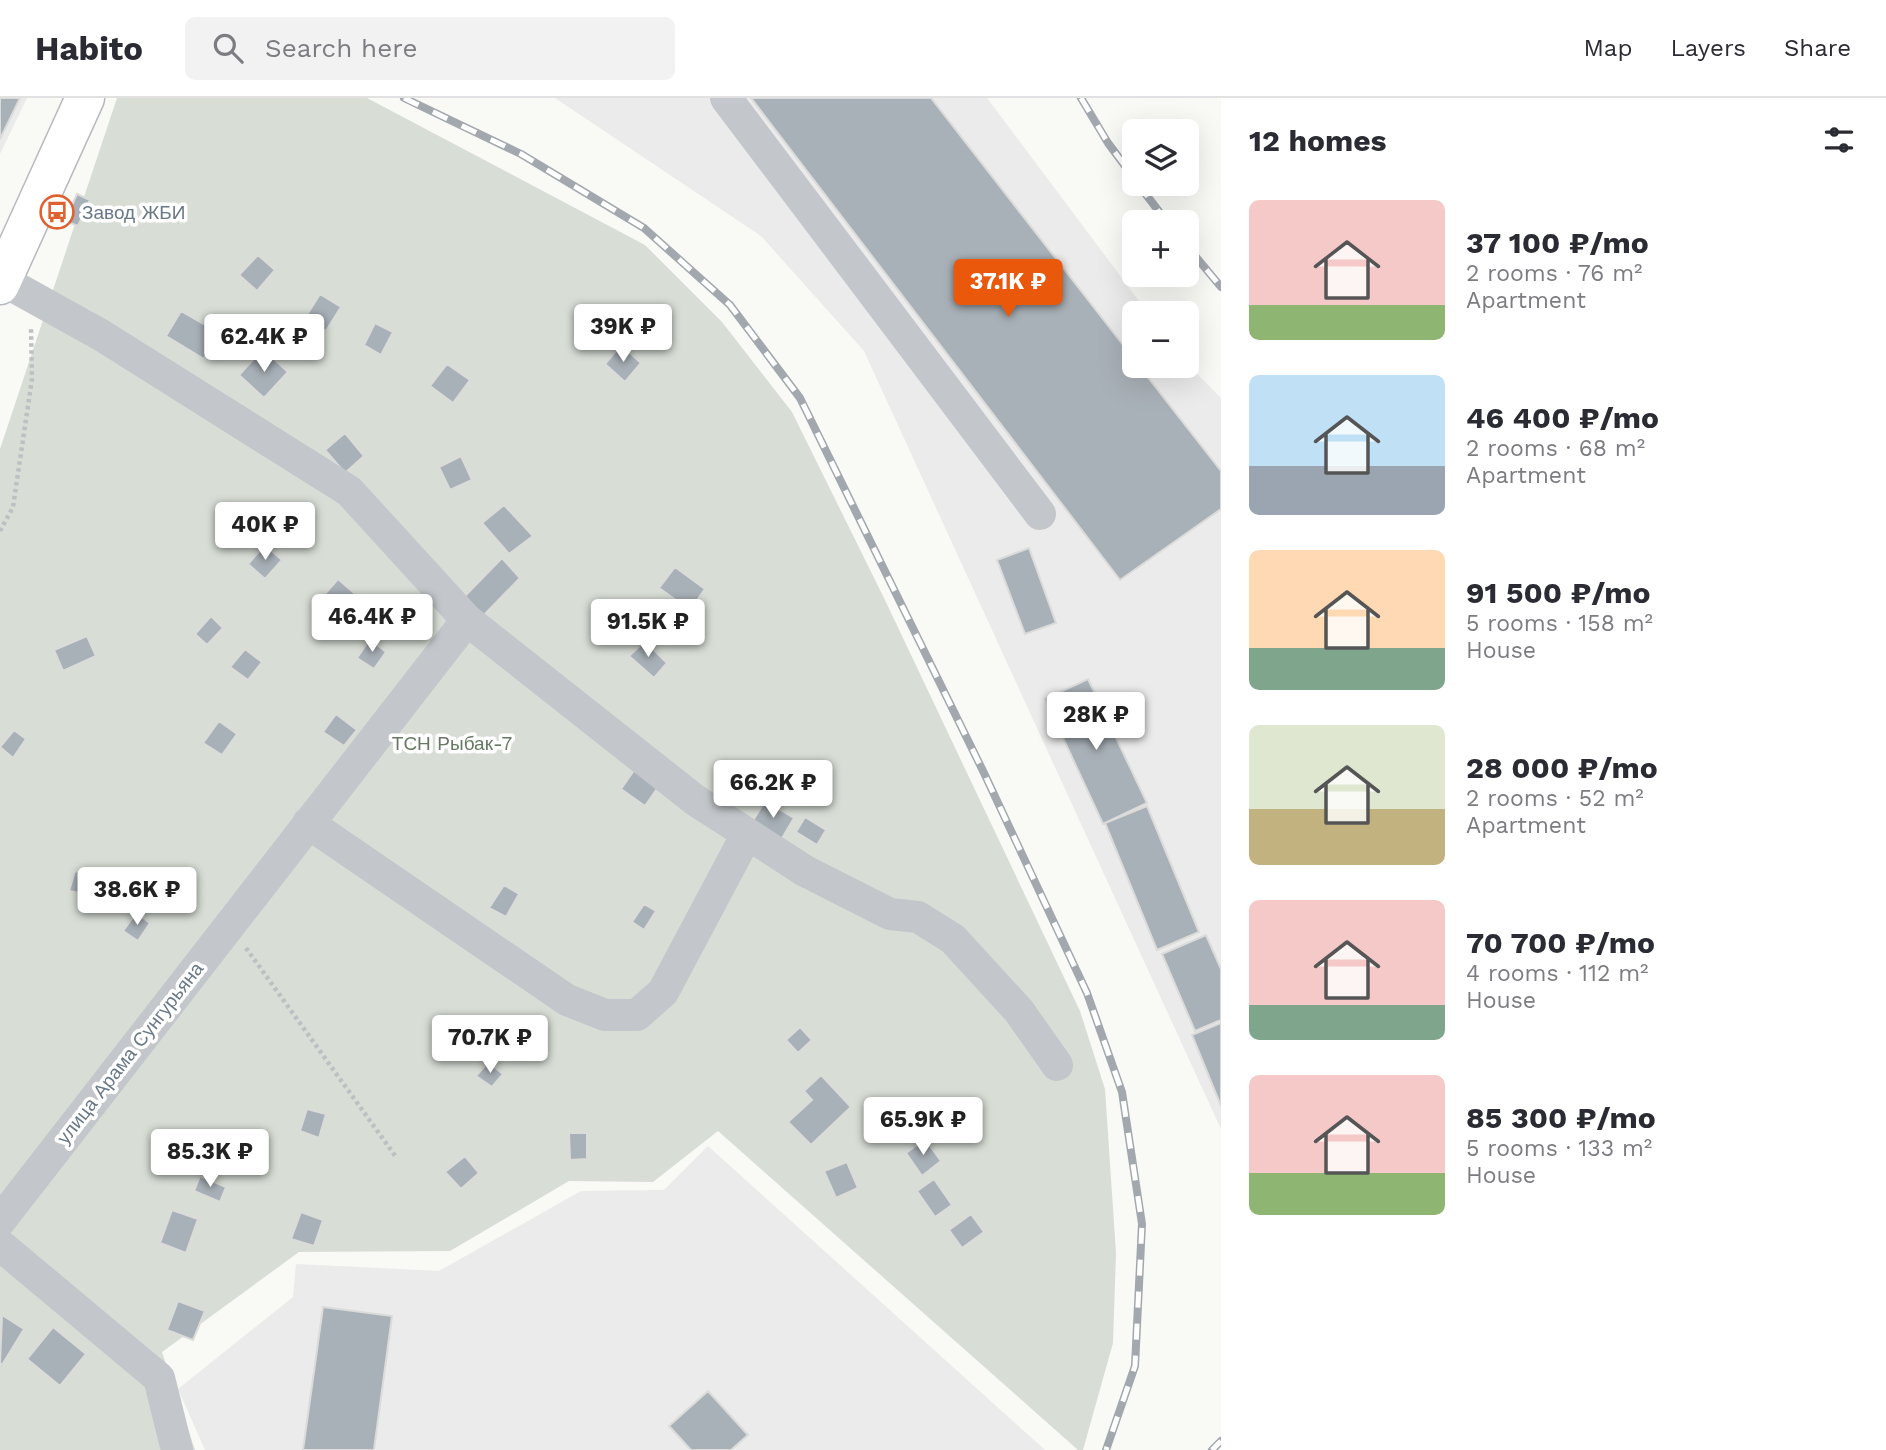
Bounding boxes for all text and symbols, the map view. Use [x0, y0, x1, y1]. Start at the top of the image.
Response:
search box [185, 17, 675, 80]
text: Habito [35, 29, 143, 68]
icon: search [209, 29, 247, 67]
text: Search here [265, 33, 417, 63]
text: Map [1584, 34, 1632, 62]
text: Layers [1670, 34, 1746, 62]
text: Share [1784, 34, 1851, 62]
map controls [1122, 119, 1199, 378]
button: layers [1122, 119, 1199, 196]
icon: filters [1820, 121, 1858, 159]
text: 12 homes [1249, 123, 1387, 158]
bus stop icon: Завод ЖБИ [38, 193, 76, 231]
place label: Завод ЖБИ [82, 201, 185, 224]
button: + [1122, 210, 1199, 287]
text: 37 100 ₽/mo [1466, 225, 1649, 260]
icon: home [1305, 228, 1389, 312]
pin: 37.1K ₽ [943, 260, 1073, 319]
text: 2 rooms · 76 m² [1466, 260, 1642, 287]
text: 37.1K ₽ [970, 268, 1046, 295]
text: Apartment [1466, 287, 1586, 314]
button: − [1122, 301, 1199, 378]
pin: 39K ₽ [574, 304, 672, 364]
text: 39K ₽ [590, 313, 656, 340]
pin: 62.4K ₽ [199, 314, 329, 374]
text: 62.4K ₽ [220, 323, 308, 350]
text: 46 400 ₽/mo [1466, 400, 1659, 435]
icon: home [1305, 403, 1389, 487]
text: 2 rooms · 68 m² [1466, 435, 1645, 462]
text: Apartment [1466, 462, 1586, 489]
pin: 40K ₽ [216, 503, 314, 562]
text: 40K ₽ [231, 511, 299, 538]
text: 91 500 ₽/mo [1466, 575, 1651, 610]
icon: home [1305, 578, 1389, 662]
pin: 46.4K ₽ [307, 594, 437, 654]
pin: 91.5K ₽ [583, 600, 713, 659]
text: 46.4K ₽ [328, 603, 416, 630]
text: 91.5K ₽ [607, 608, 689, 635]
text: 5 rooms · 158 m² [1466, 610, 1653, 637]
text: House [1466, 637, 1536, 664]
pin: 28K ₽ [1047, 692, 1145, 752]
text: 28K ₽ [1063, 701, 1129, 728]
park label: ТСН Рыбак-7 [392, 732, 512, 755]
text: 28 000 ₽/mo [1466, 750, 1658, 785]
icon: home [1305, 753, 1389, 837]
pin: 66.2K ₽ [708, 760, 838, 820]
text: 66.2K ₽ [730, 769, 816, 796]
text: 2 rooms · 52 m² [1466, 785, 1644, 812]
text: Apartment [1466, 812, 1586, 839]
pin: 38.6K ₽ [72, 868, 202, 927]
text: 38.6K ₽ [94, 876, 180, 903]
text: 70 700 ₽/mo [1466, 925, 1655, 960]
icon: home [1305, 928, 1389, 1012]
street label: улица Арама Сунгурьяна [52, 957, 208, 1148]
text: 4 rooms · 112 m² [1466, 960, 1648, 987]
text: House [1466, 987, 1536, 1014]
pin: 70.7K ₽ [425, 1016, 555, 1075]
text: 70.7K ₽ [448, 1024, 532, 1051]
pin: 65.9K ₽ [858, 1098, 988, 1157]
text: 85 300 ₽/mo [1466, 1100, 1656, 1135]
icon: home [1305, 1103, 1389, 1187]
text: 65.9K ₽ [880, 1106, 966, 1133]
pin: 85.3K ₽ [145, 1130, 275, 1189]
text: 5 rooms · 133 m² [1466, 1135, 1652, 1162]
text: 85.3K ₽ [167, 1138, 253, 1165]
text: House [1466, 1162, 1536, 1189]

